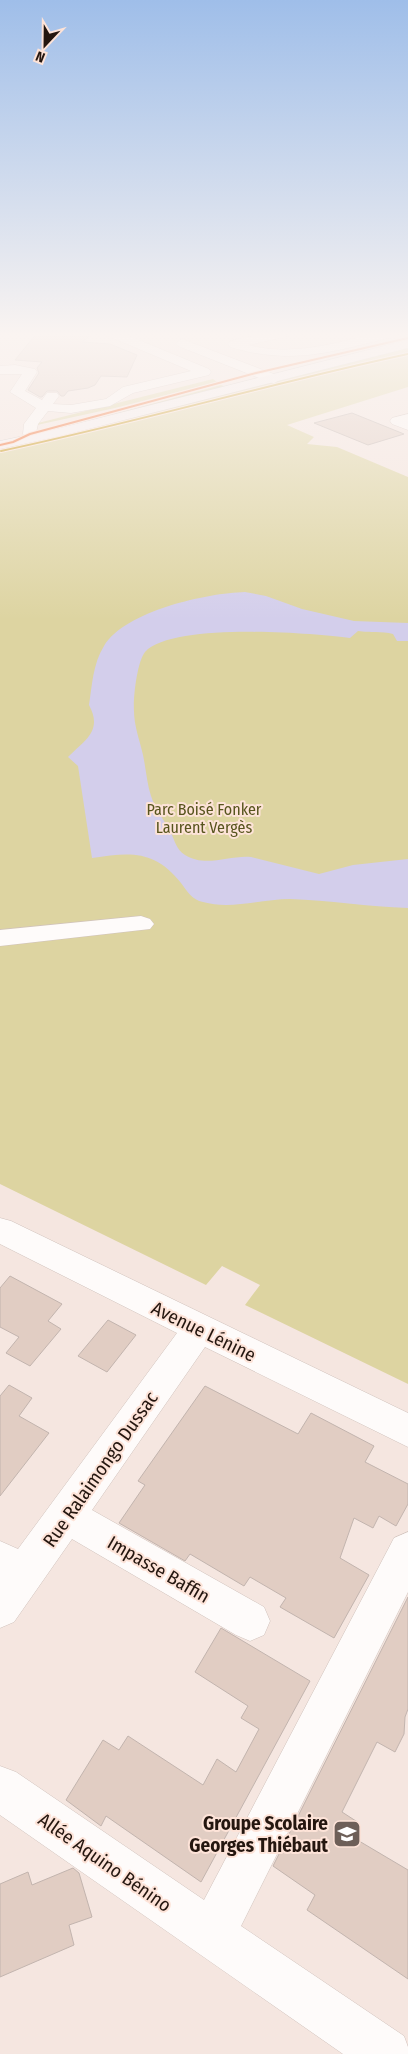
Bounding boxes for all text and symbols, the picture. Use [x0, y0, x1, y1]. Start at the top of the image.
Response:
north arrow [20, 20, 70, 70]
text: N [33, 47, 47, 66]
park label: Parc Boisé Fonker Laurent Vergès [147, 800, 262, 837]
street label: Avenue Lénine [148, 1296, 260, 1367]
street label: Rue Ralaimongo Dussac [38, 1387, 163, 1551]
street label: Impasse Baffin [104, 1531, 214, 1608]
street label: Allée Aquino Bénino [34, 1808, 176, 1917]
place label: Groupe Scolaire Georges Thiébaut [189, 1812, 328, 1857]
school or university icon: Groupe Scolaire Georges Thiébaut [332, 1819, 362, 1849]

